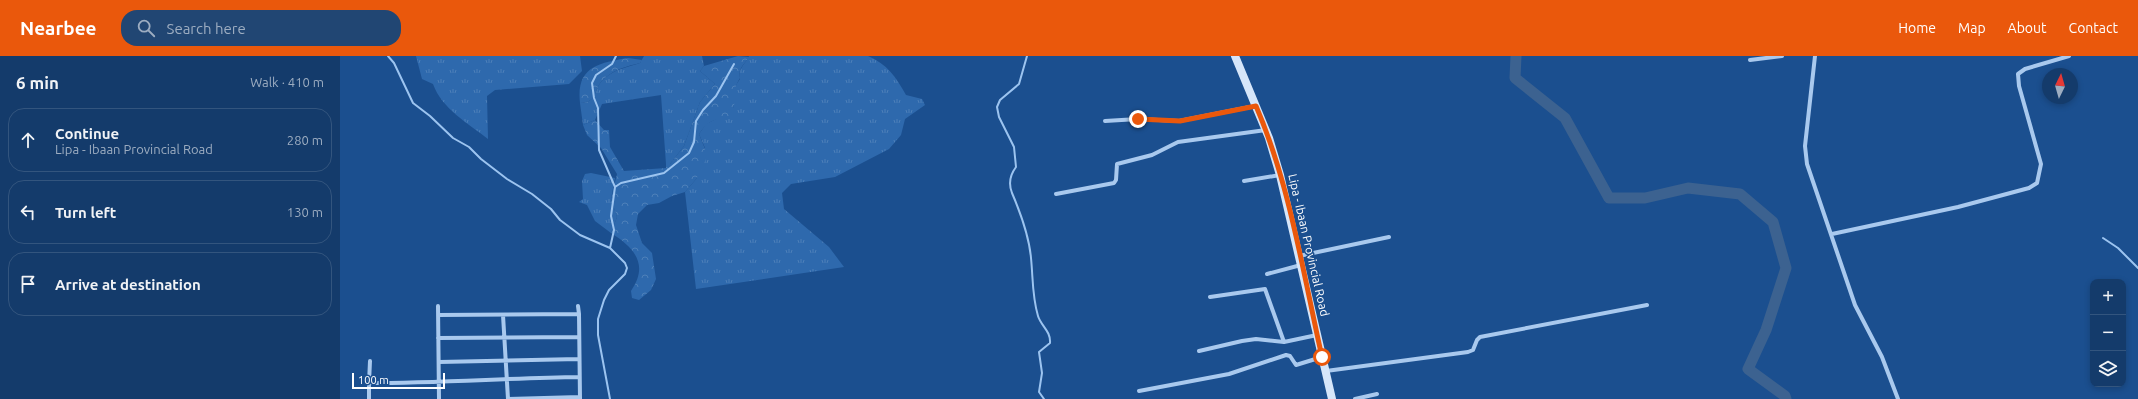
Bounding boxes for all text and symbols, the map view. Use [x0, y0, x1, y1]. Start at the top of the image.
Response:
search box [121, 10, 401, 46]
text: Nearbee [20, 17, 97, 39]
icon: search [135, 17, 157, 39]
text: Search here [167, 20, 246, 37]
text: Home [1898, 20, 1936, 36]
text: Map [1958, 20, 1986, 36]
text: About [2008, 20, 2047, 36]
text: Contact [2069, 20, 2118, 36]
north arrow [2042, 68, 2078, 104]
text: 6 min [16, 73, 59, 92]
text: Walk · 410 m [250, 75, 324, 89]
route end [1129, 110, 1147, 128]
text: Continue [55, 125, 119, 142]
icon: ahead [17, 129, 39, 151]
text: 280 m [287, 133, 323, 147]
text: Lipa - Ibaan Provincial Road [55, 142, 213, 156]
street label: Lipa - Ibaan Provincial Road [1286, 173, 1332, 317]
icon: left [17, 201, 39, 223]
text: Turn left [55, 204, 116, 221]
text: 130 m [287, 205, 323, 219]
icon: arrive [17, 273, 39, 295]
text: Arrive at destination [55, 276, 201, 293]
map controls [2090, 279, 2126, 387]
button: + [2090, 279, 2126, 315]
button: − [2090, 315, 2126, 351]
route start [1313, 348, 1331, 366]
button: layers [2090, 351, 2126, 387]
scale bar [352, 371, 445, 390]
text: 100 m [358, 374, 389, 386]

